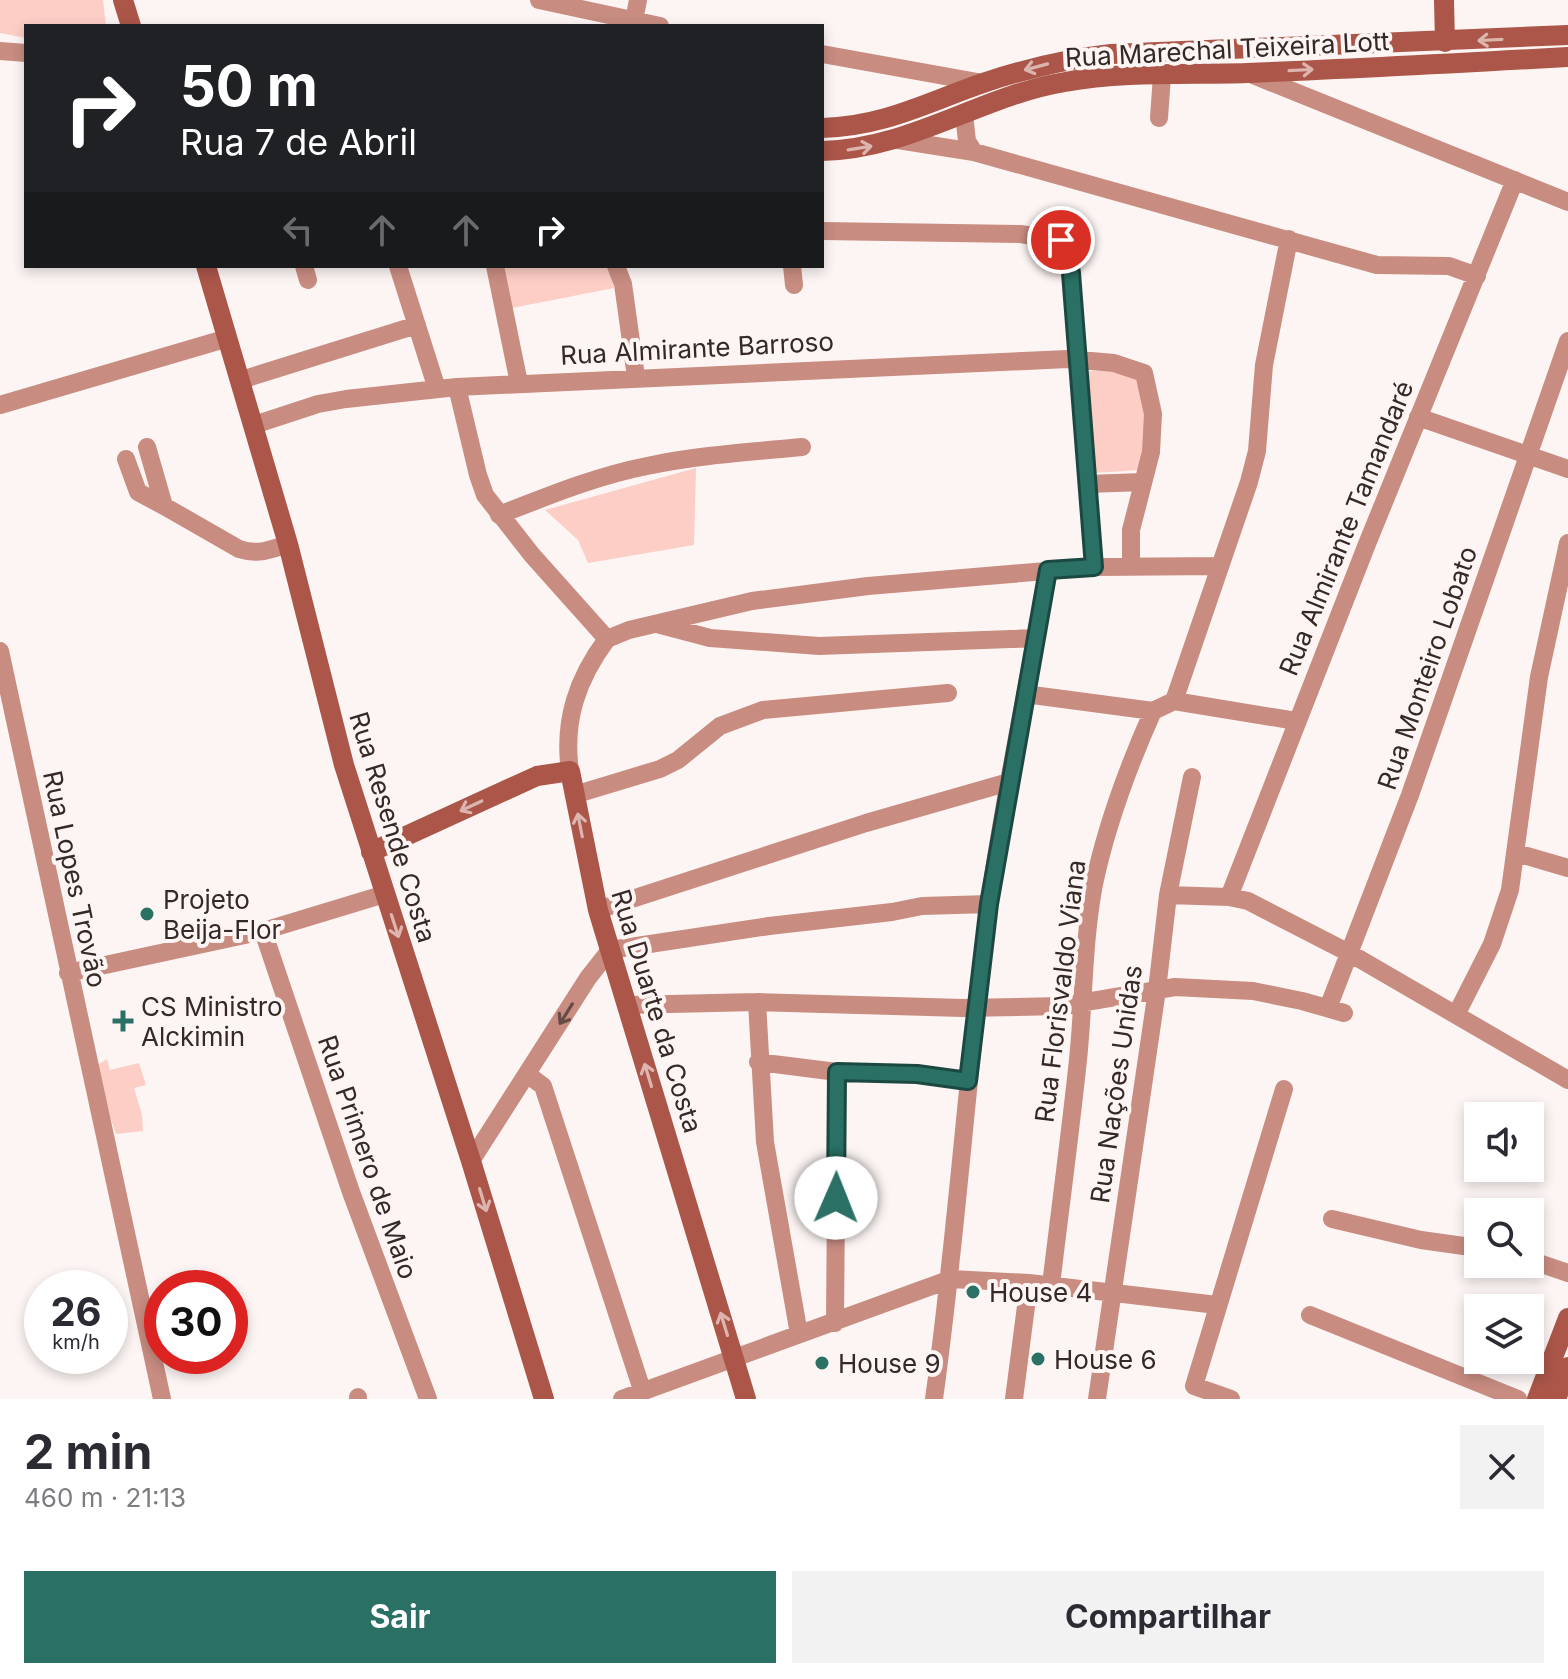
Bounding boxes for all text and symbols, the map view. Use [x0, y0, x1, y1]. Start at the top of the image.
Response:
street label: Rua Marechal Teixeira Lott [1064, 25, 1390, 73]
one-way arrow [1477, 32, 1504, 47]
text: 50 m [180, 52, 318, 120]
icon: right [48, 56, 152, 160]
one-way arrow [1023, 60, 1049, 75]
one-way arrow [1287, 62, 1314, 77]
text: Rua 7 de Abril [180, 120, 417, 164]
one-way arrow [847, 140, 872, 155]
pin [1027, 206, 1095, 274]
icon: left [276, 208, 320, 252]
icon: ahead [360, 208, 404, 252]
icon: ahead [444, 208, 488, 252]
icon: right [528, 208, 572, 252]
icon: arrive [1039, 218, 1083, 262]
street label: Rua Almirante Barroso [559, 325, 835, 371]
street label: Rua Almirante Tamandaré [1273, 376, 1419, 680]
street label: Rua Monteiro Lobato [1371, 542, 1483, 794]
street label: Rua Resende Costa [343, 708, 443, 946]
street label: Rua Lopes Trovão [37, 768, 113, 990]
one-way arrow [460, 799, 484, 814]
one-way arrow [571, 813, 586, 838]
street label: Rua Florisvaldo Viana [1029, 858, 1091, 1124]
place label: Projeto Beija-Flor [163, 884, 282, 945]
street label: Rua Duarte da Costa [605, 885, 709, 1137]
marker: Projeto Beija-Flor [138, 905, 156, 923]
one-way arrow [389, 913, 403, 938]
street label: Rua Nações Unidas [1084, 963, 1148, 1205]
place label: CS Ministro Alckimin [141, 991, 283, 1052]
one-way arrow [557, 1003, 574, 1025]
marker: CS Ministro Alckimin [112, 1010, 134, 1032]
street label: Rua Primero de Maio [312, 1031, 424, 1283]
one-way arrow [640, 1063, 655, 1088]
map controls [1464, 1102, 1544, 1374]
button: sound [1464, 1102, 1544, 1182]
position arrow [794, 1156, 878, 1240]
one-way arrow [477, 1187, 491, 1212]
button: search [1464, 1198, 1544, 1278]
speed limit sign: 30 [144, 1270, 248, 1374]
place label: House 4 [989, 1277, 1092, 1308]
marker: House 4 [964, 1283, 982, 1301]
text: 26 [50, 1287, 102, 1336]
button: layers [1464, 1294, 1544, 1374]
one-way arrow [716, 1312, 731, 1338]
text: km/h [52, 1330, 100, 1354]
place label: House 6 [1054, 1344, 1157, 1375]
place label: House 9 [838, 1348, 941, 1379]
marker: House 6 [1029, 1350, 1047, 1368]
marker: House 9 [813, 1354, 831, 1372]
text: 2 min [24, 1422, 152, 1481]
button: close [1460, 1425, 1544, 1509]
text: 460 m · 21:13 [24, 1482, 186, 1513]
button: Sair [24, 1571, 776, 1663]
button: Compartilhar [792, 1571, 1544, 1663]

